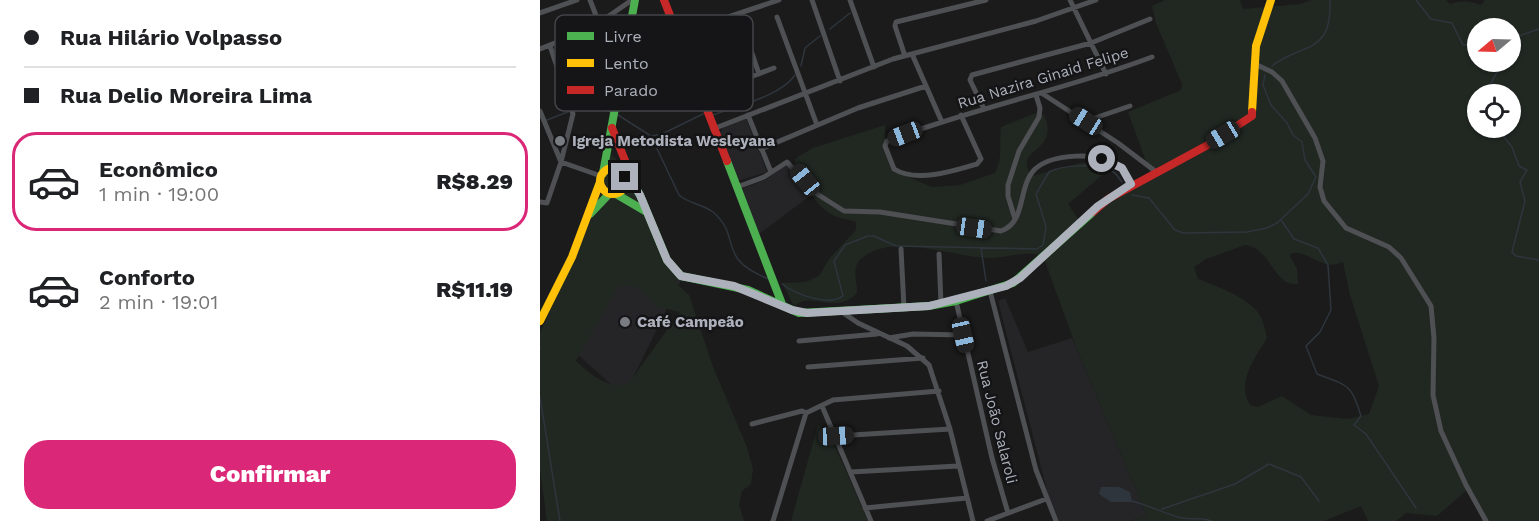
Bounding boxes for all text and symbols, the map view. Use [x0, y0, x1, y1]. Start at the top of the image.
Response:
legend [555, 15, 753, 111]
north arrow [1467, 18, 1521, 72]
map controls [1467, 18, 1521, 138]
text: Rua Hilário Volpasso [60, 25, 282, 50]
text: Livre [604, 27, 642, 46]
street label: Rua Nazira Ginaid Felipe [955, 43, 1131, 113]
text: Lento [604, 54, 649, 73]
text: Parado [604, 81, 658, 100]
text: Rua Delio Moreira Lima [60, 83, 312, 108]
button: locate [1467, 84, 1521, 138]
car [1066, 104, 1106, 138]
car [1203, 118, 1243, 152]
car [885, 119, 925, 149]
place label: Igreja Metodista Wesleyana [572, 132, 775, 150]
marker: Igreja Metodista Wesleyana [553, 134, 567, 148]
route start [1088, 145, 1115, 172]
icon: car [27, 155, 81, 209]
text: Econômico [99, 157, 218, 182]
car [787, 160, 823, 200]
route end [611, 163, 638, 190]
text: R$8.29 [436, 169, 513, 194]
text: 1 min · 19:00 [99, 182, 219, 206]
car [955, 217, 993, 239]
icon: car [27, 263, 81, 317]
text: Conforto [99, 265, 195, 290]
text: R$11.19 [436, 277, 513, 302]
text: 2 min · 19:01 [99, 290, 218, 314]
place label: Café Campeão [637, 313, 744, 331]
marker: Café Campeão [618, 315, 632, 329]
car [950, 315, 976, 355]
street label: Rua João Salaroli [973, 358, 1021, 486]
car [818, 426, 854, 446]
button: Confirmar [24, 440, 516, 509]

